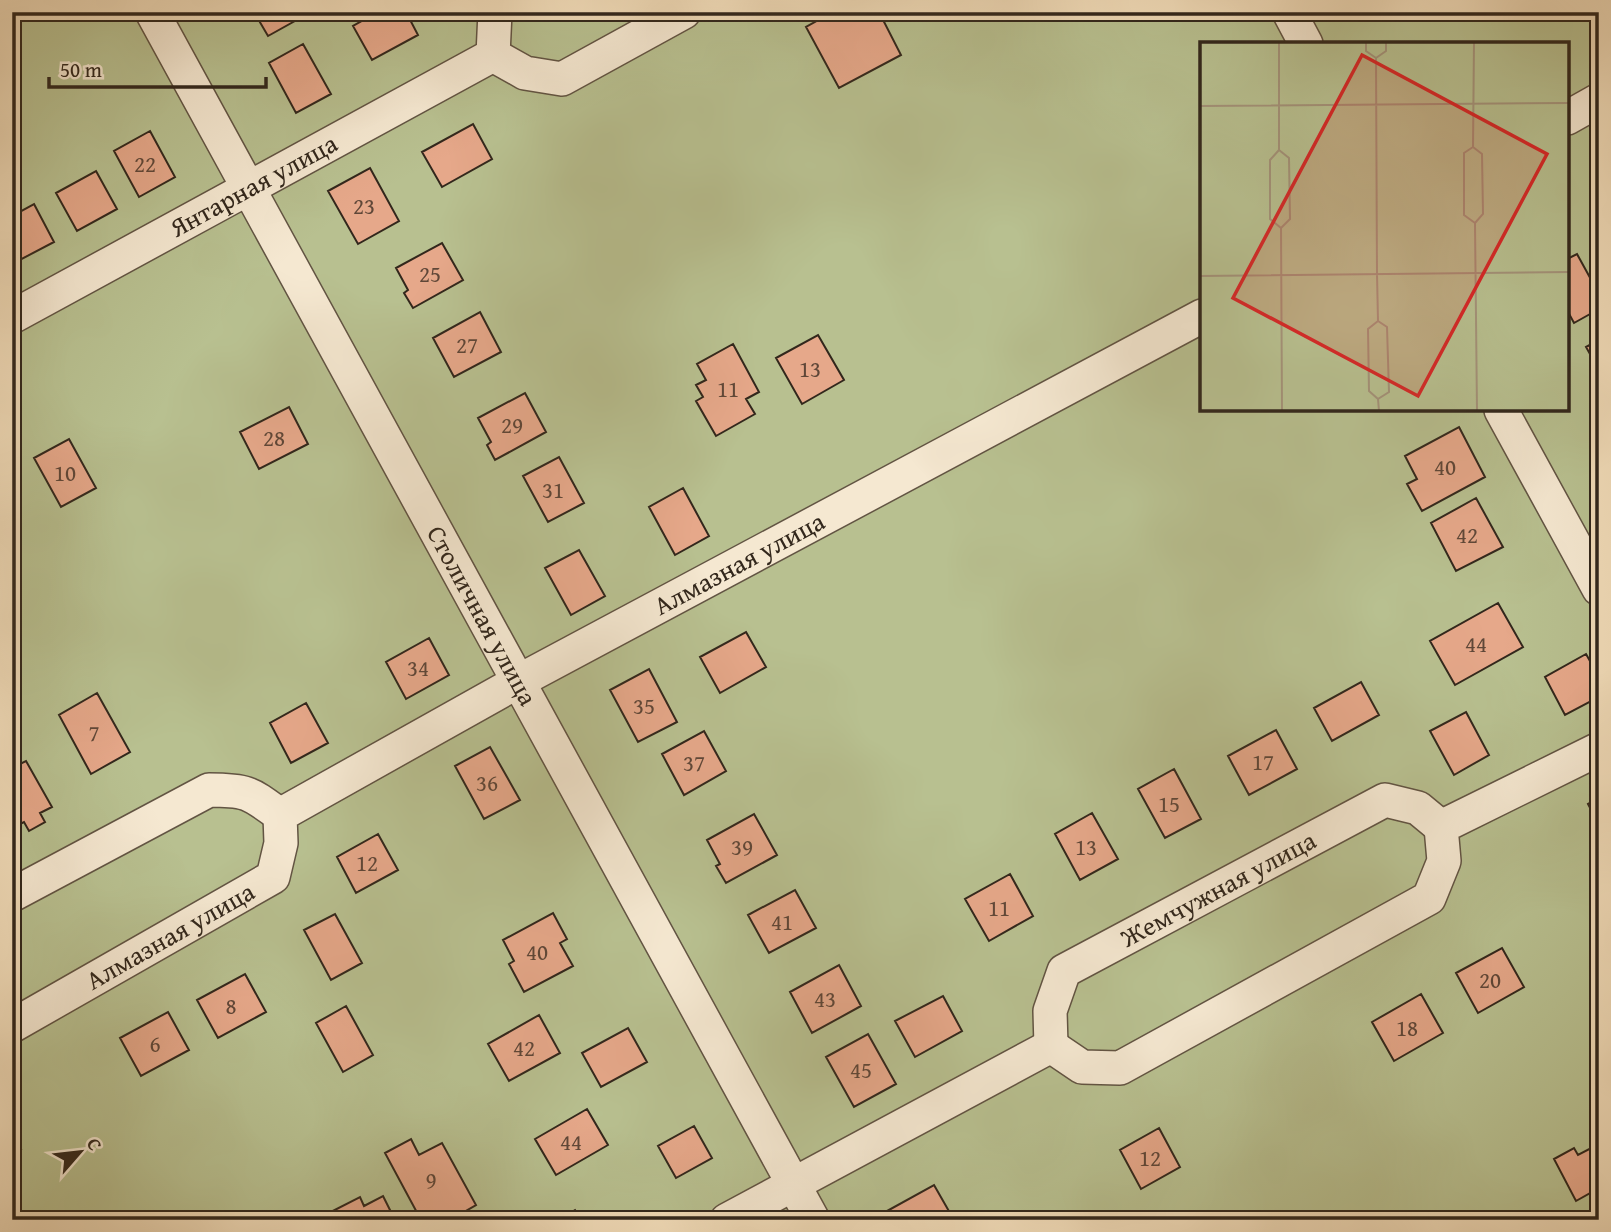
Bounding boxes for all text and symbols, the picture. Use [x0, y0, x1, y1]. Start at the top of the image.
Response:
inset map [1200, 42, 1569, 411]
scale bar [49, 46, 266, 90]
text: 50 m [60, 54, 102, 85]
street label: Янтарная улица [161, 123, 345, 247]
house number: 22 [134, 147, 156, 180]
house number: 23 [353, 189, 375, 222]
house number: 25 [419, 257, 441, 290]
house number: 27 [456, 328, 478, 361]
house number: 13 [799, 352, 821, 385]
house number: 11 [717, 372, 739, 405]
house number: 29 [501, 408, 523, 441]
house number: 28 [263, 421, 285, 454]
house number: 40 [1434, 450, 1456, 483]
house number: 10 [54, 456, 76, 489]
house number: 31 [542, 473, 564, 506]
street label: Алмазная улица [646, 501, 832, 625]
street label: Столичная улица [418, 518, 548, 713]
house number: 42 [1456, 518, 1478, 551]
house number: 44 [1465, 627, 1487, 660]
house number: 34 [407, 651, 429, 684]
house number: 35 [633, 689, 655, 722]
house number: 7 [88, 716, 100, 749]
house number: 17 [1252, 745, 1274, 778]
house number: 37 [683, 746, 705, 779]
house number: 36 [476, 766, 498, 799]
house number: 15 [1158, 787, 1180, 820]
street label: Жемчужная улица [1112, 820, 1323, 957]
house number: 39 [731, 830, 753, 863]
house number: 13 [1075, 830, 1097, 863]
house number: 12 [356, 846, 378, 879]
street label: Алмазная улица [78, 871, 262, 999]
house number: 11 [988, 891, 1010, 924]
house number: 41 [771, 905, 793, 938]
house number: 40 [526, 935, 548, 968]
house number: 20 [1479, 963, 1501, 996]
house number: 43 [814, 982, 836, 1015]
house number: 8 [225, 989, 237, 1022]
house number: 18 [1396, 1011, 1418, 1044]
house number: 6 [149, 1027, 161, 1060]
house number: 42 [513, 1031, 535, 1064]
house number: 45 [850, 1053, 872, 1086]
north arrow [46, 1116, 116, 1186]
house number: 44 [560, 1125, 582, 1158]
text: С [80, 1133, 110, 1156]
house number: 12 [1139, 1141, 1161, 1174]
house number: 9 [425, 1163, 437, 1196]

